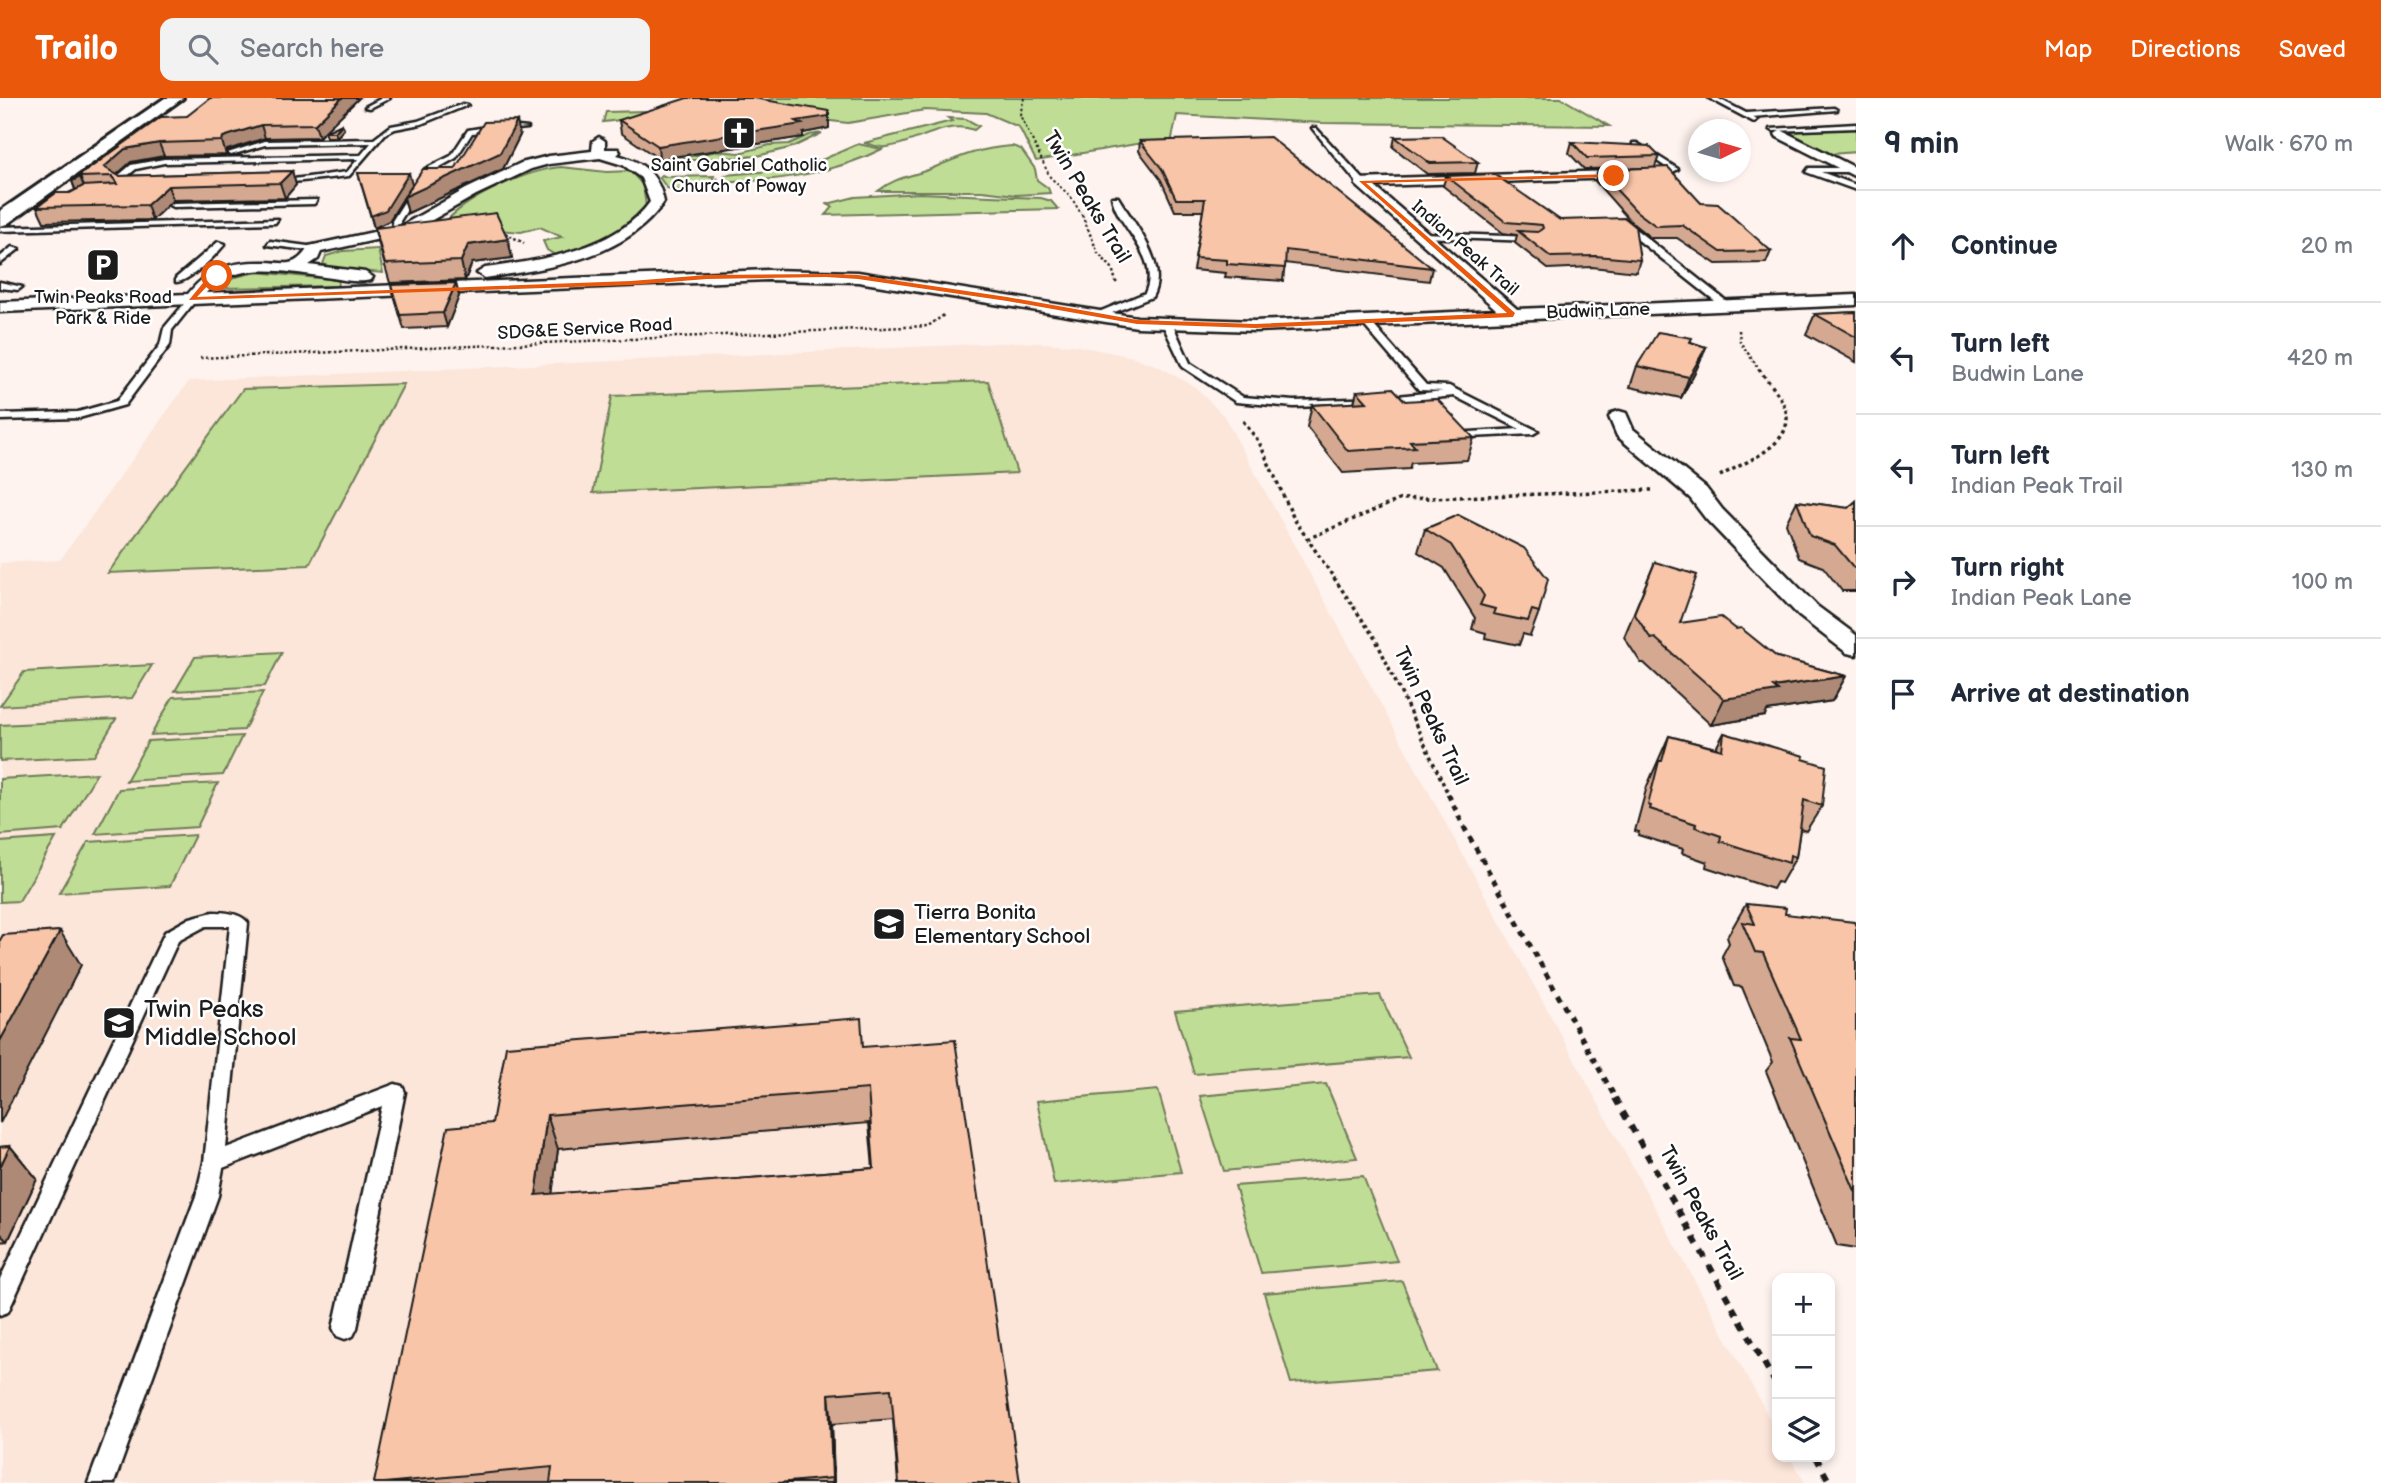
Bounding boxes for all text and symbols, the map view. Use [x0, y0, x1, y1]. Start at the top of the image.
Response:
search box [160, 18, 650, 81]
text: Trailo [35, 29, 118, 69]
icon: search [184, 30, 222, 68]
text: Search here [240, 34, 384, 65]
text: Map [2044, 35, 2092, 64]
text: Directions [2130, 35, 2241, 64]
text: Saved [2279, 35, 2346, 64]
church icon: Saint Gabriel Catholic Church of Poway [720, 114, 758, 152]
north arrow [1688, 119, 1751, 182]
street label: Twin Peaks Trail [1038, 126, 1136, 268]
text: 9 min [1884, 126, 1959, 162]
text: Walk · 670 m [2225, 130, 2353, 158]
place label: Saint Gabriel Catholic Church of Poway [651, 155, 827, 197]
route end [1598, 160, 1629, 191]
street label: Indian Peak Trail [1407, 196, 1523, 300]
icon: ahead [1884, 227, 1922, 265]
text: Continue [1951, 231, 2058, 262]
text: 20 m [2301, 232, 2353, 260]
parking icon: Twin Peaks Road Park & Ride [84, 246, 122, 284]
route start [201, 260, 232, 291]
place label: Twin Peaks Road Park & Ride [34, 287, 172, 329]
street label: Budwin Lane [1546, 299, 1651, 323]
street label: SDG&E Service Road [497, 314, 673, 344]
text: Turn left [1951, 329, 2050, 360]
icon: left [1884, 339, 1922, 377]
text: 420 m [2287, 344, 2353, 372]
text: Budwin Lane [1951, 360, 2084, 388]
text: Turn left [1951, 441, 2050, 472]
icon: left [1884, 451, 1922, 489]
text: 130 m [2291, 456, 2353, 484]
text: Indian Peak Trail [1951, 472, 2123, 500]
text: Turn right [1951, 553, 2064, 584]
icon: right [1884, 563, 1922, 601]
text: 100 m [2292, 568, 2353, 596]
text: Indian Peak Lane [1951, 584, 2132, 612]
street label: Twin Peaks Trail [1388, 643, 1474, 789]
icon: arrive [1884, 675, 1922, 713]
text: Arrive at destination [1951, 679, 2190, 710]
place label: Tierra Bonita Elementary School [914, 900, 1090, 949]
school or university icon: Tierra Bonita Elementary School [870, 905, 908, 943]
place label: Twin Peaks Middle School [144, 995, 296, 1052]
school or university icon: Twin Peaks Middle School [100, 1004, 138, 1042]
street label: Twin Peaks Trail [1654, 1141, 1748, 1285]
map controls [1772, 1273, 1835, 1462]
button: + [1772, 1273, 1835, 1336]
button: − [1772, 1336, 1835, 1399]
button: layers [1772, 1399, 1835, 1462]

